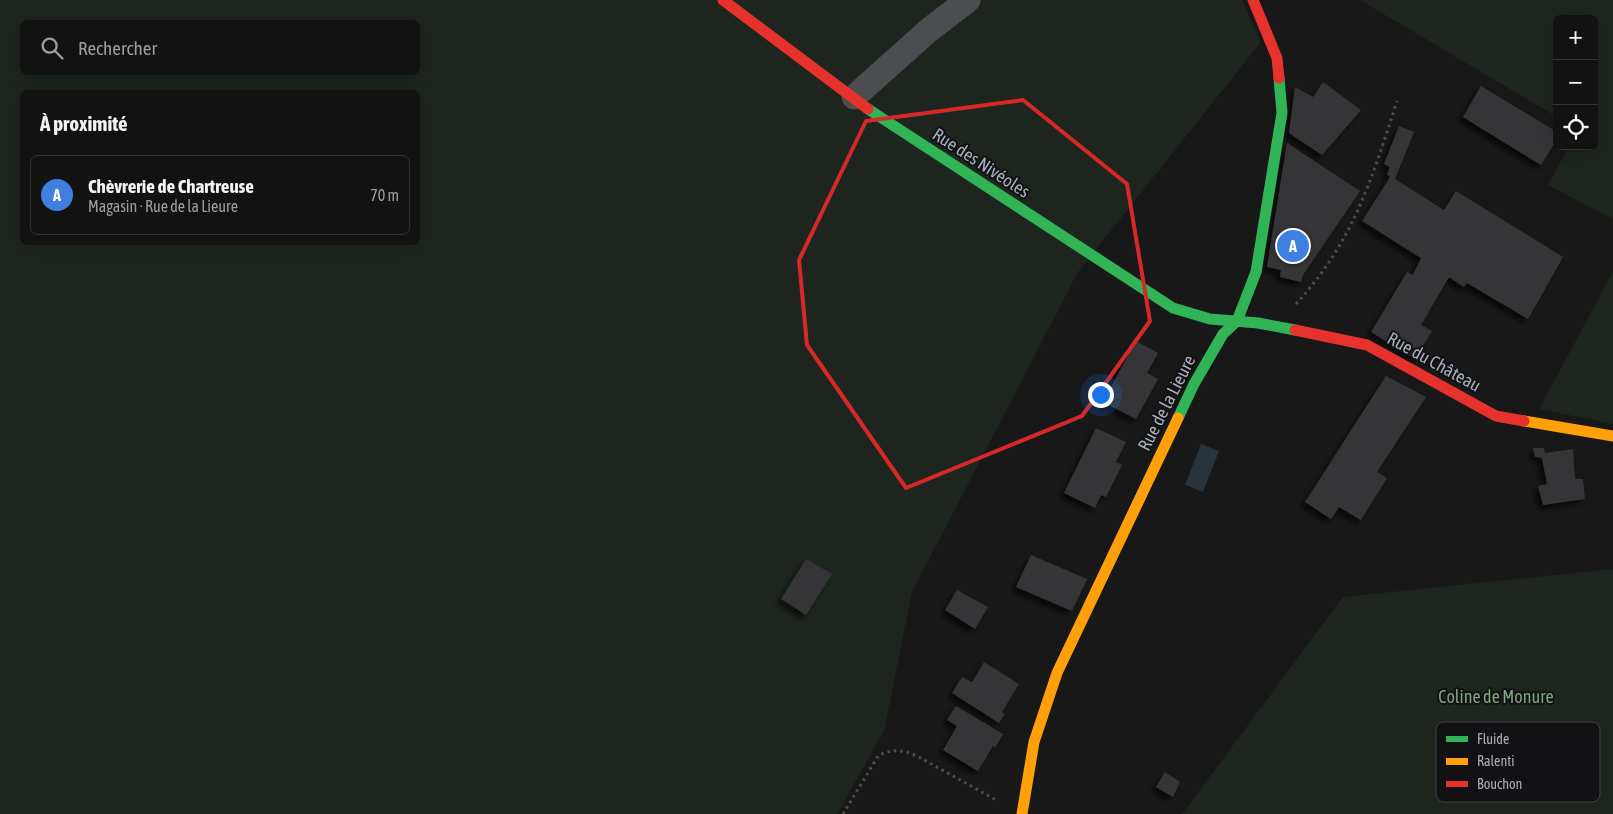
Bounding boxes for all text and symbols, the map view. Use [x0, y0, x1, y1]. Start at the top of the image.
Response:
map controls [1553, 15, 1598, 150]
button: + [1553, 15, 1598, 60]
search box [20, 20, 420, 75]
icon: search [38, 34, 66, 62]
text: Rechercher [78, 37, 157, 59]
button: − [1553, 60, 1598, 105]
button: locate [1553, 105, 1598, 150]
text: À proximité [40, 111, 128, 135]
street label: Rue des Nivéoles [929, 123, 1034, 202]
text: Chèvrerie de Chartreuse [88, 175, 254, 197]
text: A [53, 186, 61, 204]
text: 70 m [370, 186, 399, 204]
text: Magasin · Rue de la Lieure [88, 197, 238, 215]
pin: A [1277, 227, 1309, 265]
street label: Rue du Château [1384, 327, 1485, 396]
street label: Rue de la Lieure [1133, 351, 1200, 454]
your location [1088, 382, 1114, 408]
park label: Coline de Monure [1438, 686, 1554, 707]
legend [1436, 722, 1600, 802]
text: Fluide [1477, 731, 1509, 747]
text: Ralenti [1477, 753, 1514, 769]
text: Bouchon [1477, 776, 1522, 792]

